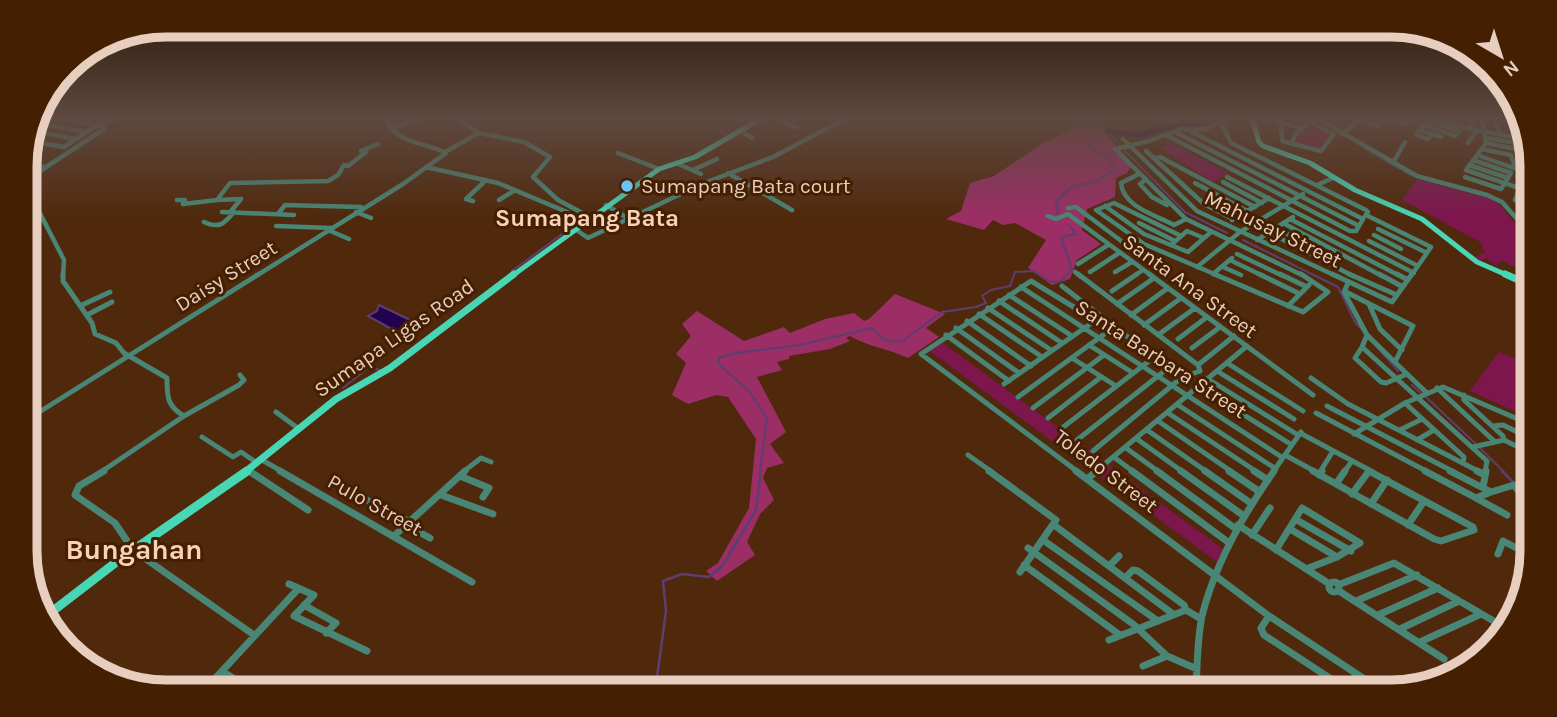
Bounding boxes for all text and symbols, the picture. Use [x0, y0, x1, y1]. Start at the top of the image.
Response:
north arrow [1466, 21, 1536, 91]
text: N [1499, 56, 1523, 81]
place label: Sumapang Bata court [641, 174, 851, 198]
marker: Sumapang Bata court [619, 178, 635, 194]
street label: Mahusay Street [1200, 185, 1346, 273]
district label: Sumapang Bata [495, 204, 679, 232]
street label: Santa Ana Street [1118, 229, 1262, 343]
street label: Daisy Street [171, 235, 281, 317]
street label: Sumapa Ligas Road [310, 274, 478, 402]
street label: Santa Barbara Street [1071, 295, 1251, 423]
street label: Toledo Street [1049, 424, 1163, 518]
street label: Pulo Street [324, 469, 427, 541]
district label: Bungahan [65, 533, 203, 566]

